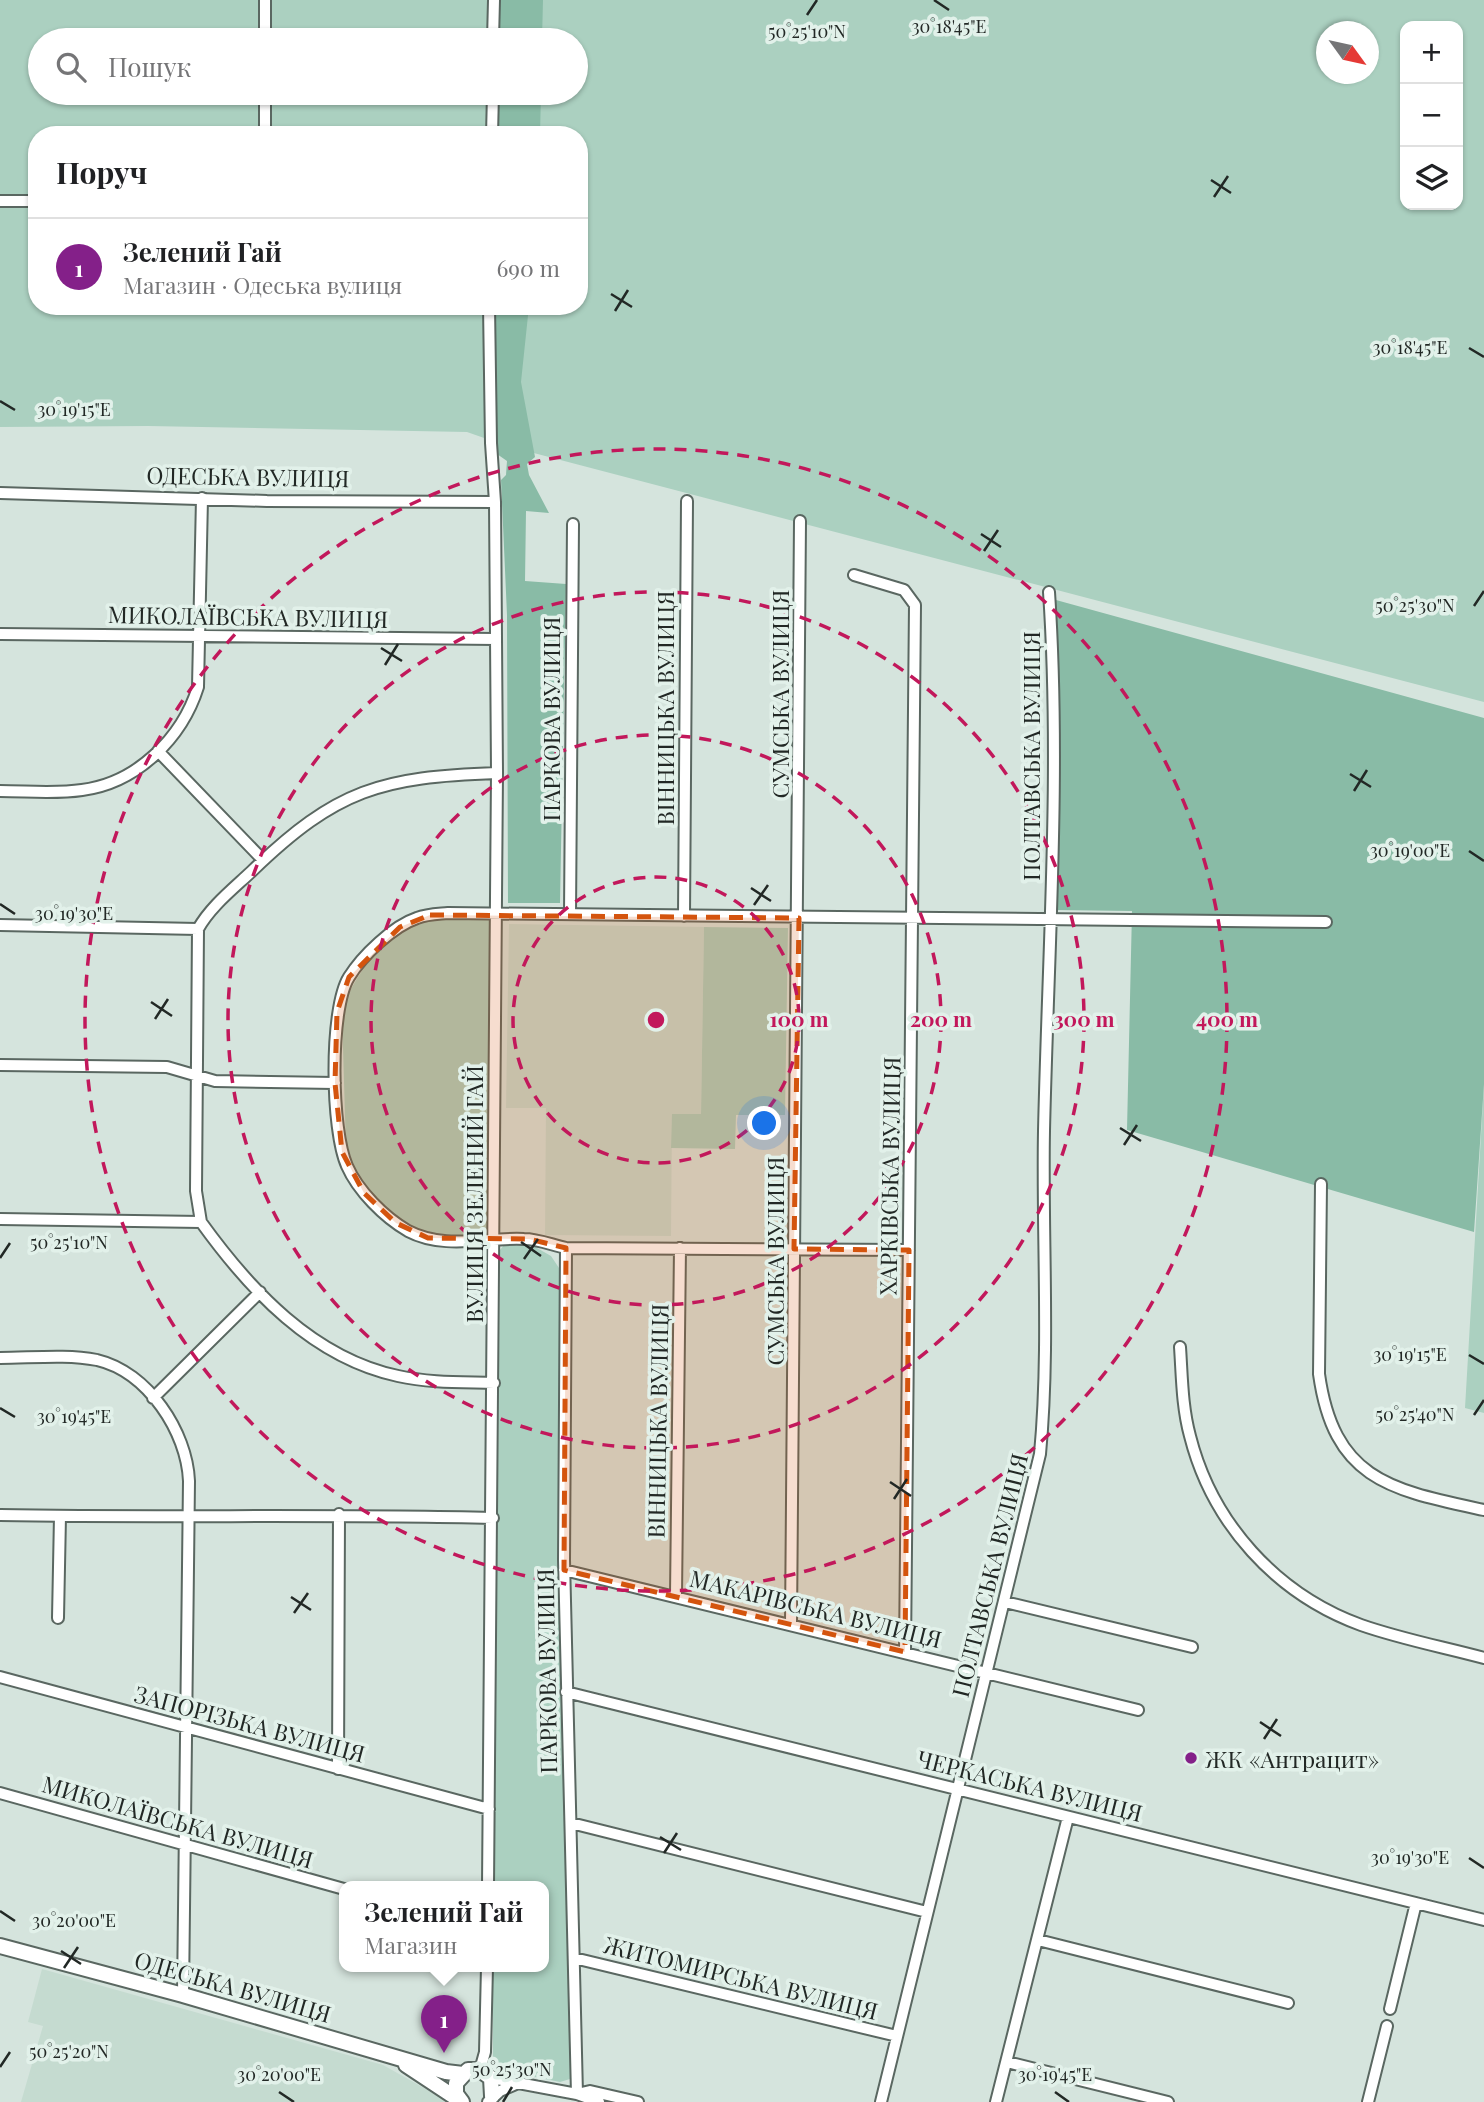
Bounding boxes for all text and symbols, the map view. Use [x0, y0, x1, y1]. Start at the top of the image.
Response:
text: 30°18'45"E [911, 14, 987, 38]
text: 50°25'10"N [768, 19, 846, 43]
north arrow [1316, 21, 1379, 84]
map controls [1400, 21, 1463, 210]
button: + [1400, 21, 1463, 84]
search box [28, 28, 588, 105]
icon: search [52, 48, 90, 86]
text: Пошук [108, 49, 191, 84]
button: − [1400, 84, 1463, 147]
button: layers [1400, 147, 1463, 210]
text: Поруч [56, 152, 147, 192]
text: Зелений Гай [123, 234, 282, 269]
text: 1 [75, 252, 83, 283]
text: 690 m [496, 252, 560, 283]
text: Магазин · Одеська вулиця [123, 269, 402, 300]
text: 30°18'45"E [1372, 335, 1448, 359]
text: 30°19'15"E [37, 397, 111, 421]
street label: ОДЕСЬКА ВУЛИЦЯ [146, 459, 350, 493]
street label: СУМСЬКА ВУЛИЦЯ [764, 590, 795, 798]
street label: ВІННИЦЬКА ВУЛИЦЯ [649, 591, 680, 825]
text: 50°25'30"N [1375, 593, 1455, 617]
street label: МИКОЛАЇВСЬКА ВУЛИЦЯ [108, 598, 388, 634]
street label: ПАРКОВА ВУЛИЦЯ [535, 616, 566, 822]
street label: ПОЛТАВСЬКА ВУЛИЦЯ [1015, 631, 1046, 881]
text: 30°19'00"E [1370, 838, 1450, 862]
text: 30°19'30"E [35, 901, 113, 925]
text: 100 m [769, 1004, 829, 1032]
text: 200 m [910, 1004, 972, 1032]
text: 300 m [1053, 1004, 1115, 1032]
text: 400 m [1196, 1004, 1258, 1032]
centre of rings [644, 1008, 668, 1032]
street label: ХАРКІВСЬКА ВУЛИЦЯ [871, 1056, 907, 1296]
street label: ВУЛИЦЯ ЗЕЛЕНИЙ ГАЙ [458, 1065, 489, 1323]
your location [747, 1106, 781, 1140]
street label: СУМСЬКА ВУЛИЦЯ [759, 1157, 790, 1365]
text: 50°25'10"N [30, 1230, 108, 1254]
street label: ВІННИЦЬКА ВУЛИЦЯ [639, 1303, 675, 1539]
text: 30°19'15"E [1373, 1342, 1447, 1366]
text: 50°25'40"N [1376, 1402, 1455, 1426]
text: 30°19'45"E [37, 1404, 111, 1428]
street label: ПОЛТАВСЬКА ВУЛИЦЯ [944, 1450, 1034, 1700]
street label: МАКАРІВСЬКА ВУЛИЦЯ [687, 1562, 945, 1654]
street label: ПАРКОВА ВУЛИЦЯ [529, 1568, 563, 1774]
street label: ЗАПОРІЗЬКА ВУЛИЦЯ [131, 1677, 369, 1769]
street label: ЧЕРКАСЬКА ВУЛИЦЯ [914, 1742, 1146, 1828]
place label: ЖК «Антрацит» [1205, 1743, 1379, 1774]
marker: ЖК «Антрацит» [1183, 1750, 1199, 1766]
street label: МИКОЛАЇВСЬКА ВУЛИЦЯ [39, 1767, 317, 1875]
text: 30°19'30"E [1371, 1845, 1449, 1869]
popup [339, 1881, 549, 1972]
text: Зелений Гай [365, 1894, 523, 1929]
text: 30°20'00"E [32, 1908, 116, 1932]
street label: ЖИТОМИРСЬКА ВУЛИЦЯ [601, 1928, 881, 2026]
text: Магазин [365, 1929, 457, 1960]
street label: ОДЕСЬКА ВУЛИЦЯ [131, 1943, 335, 2029]
pin: 1 [421, 1995, 467, 2053]
text: 50°25'20"N [29, 2039, 109, 2063]
text: 50°25'30"N [472, 2057, 552, 2081]
text: 30°20'00"E [237, 2062, 321, 2086]
text: 30°19'45"E [1018, 2062, 1092, 2086]

